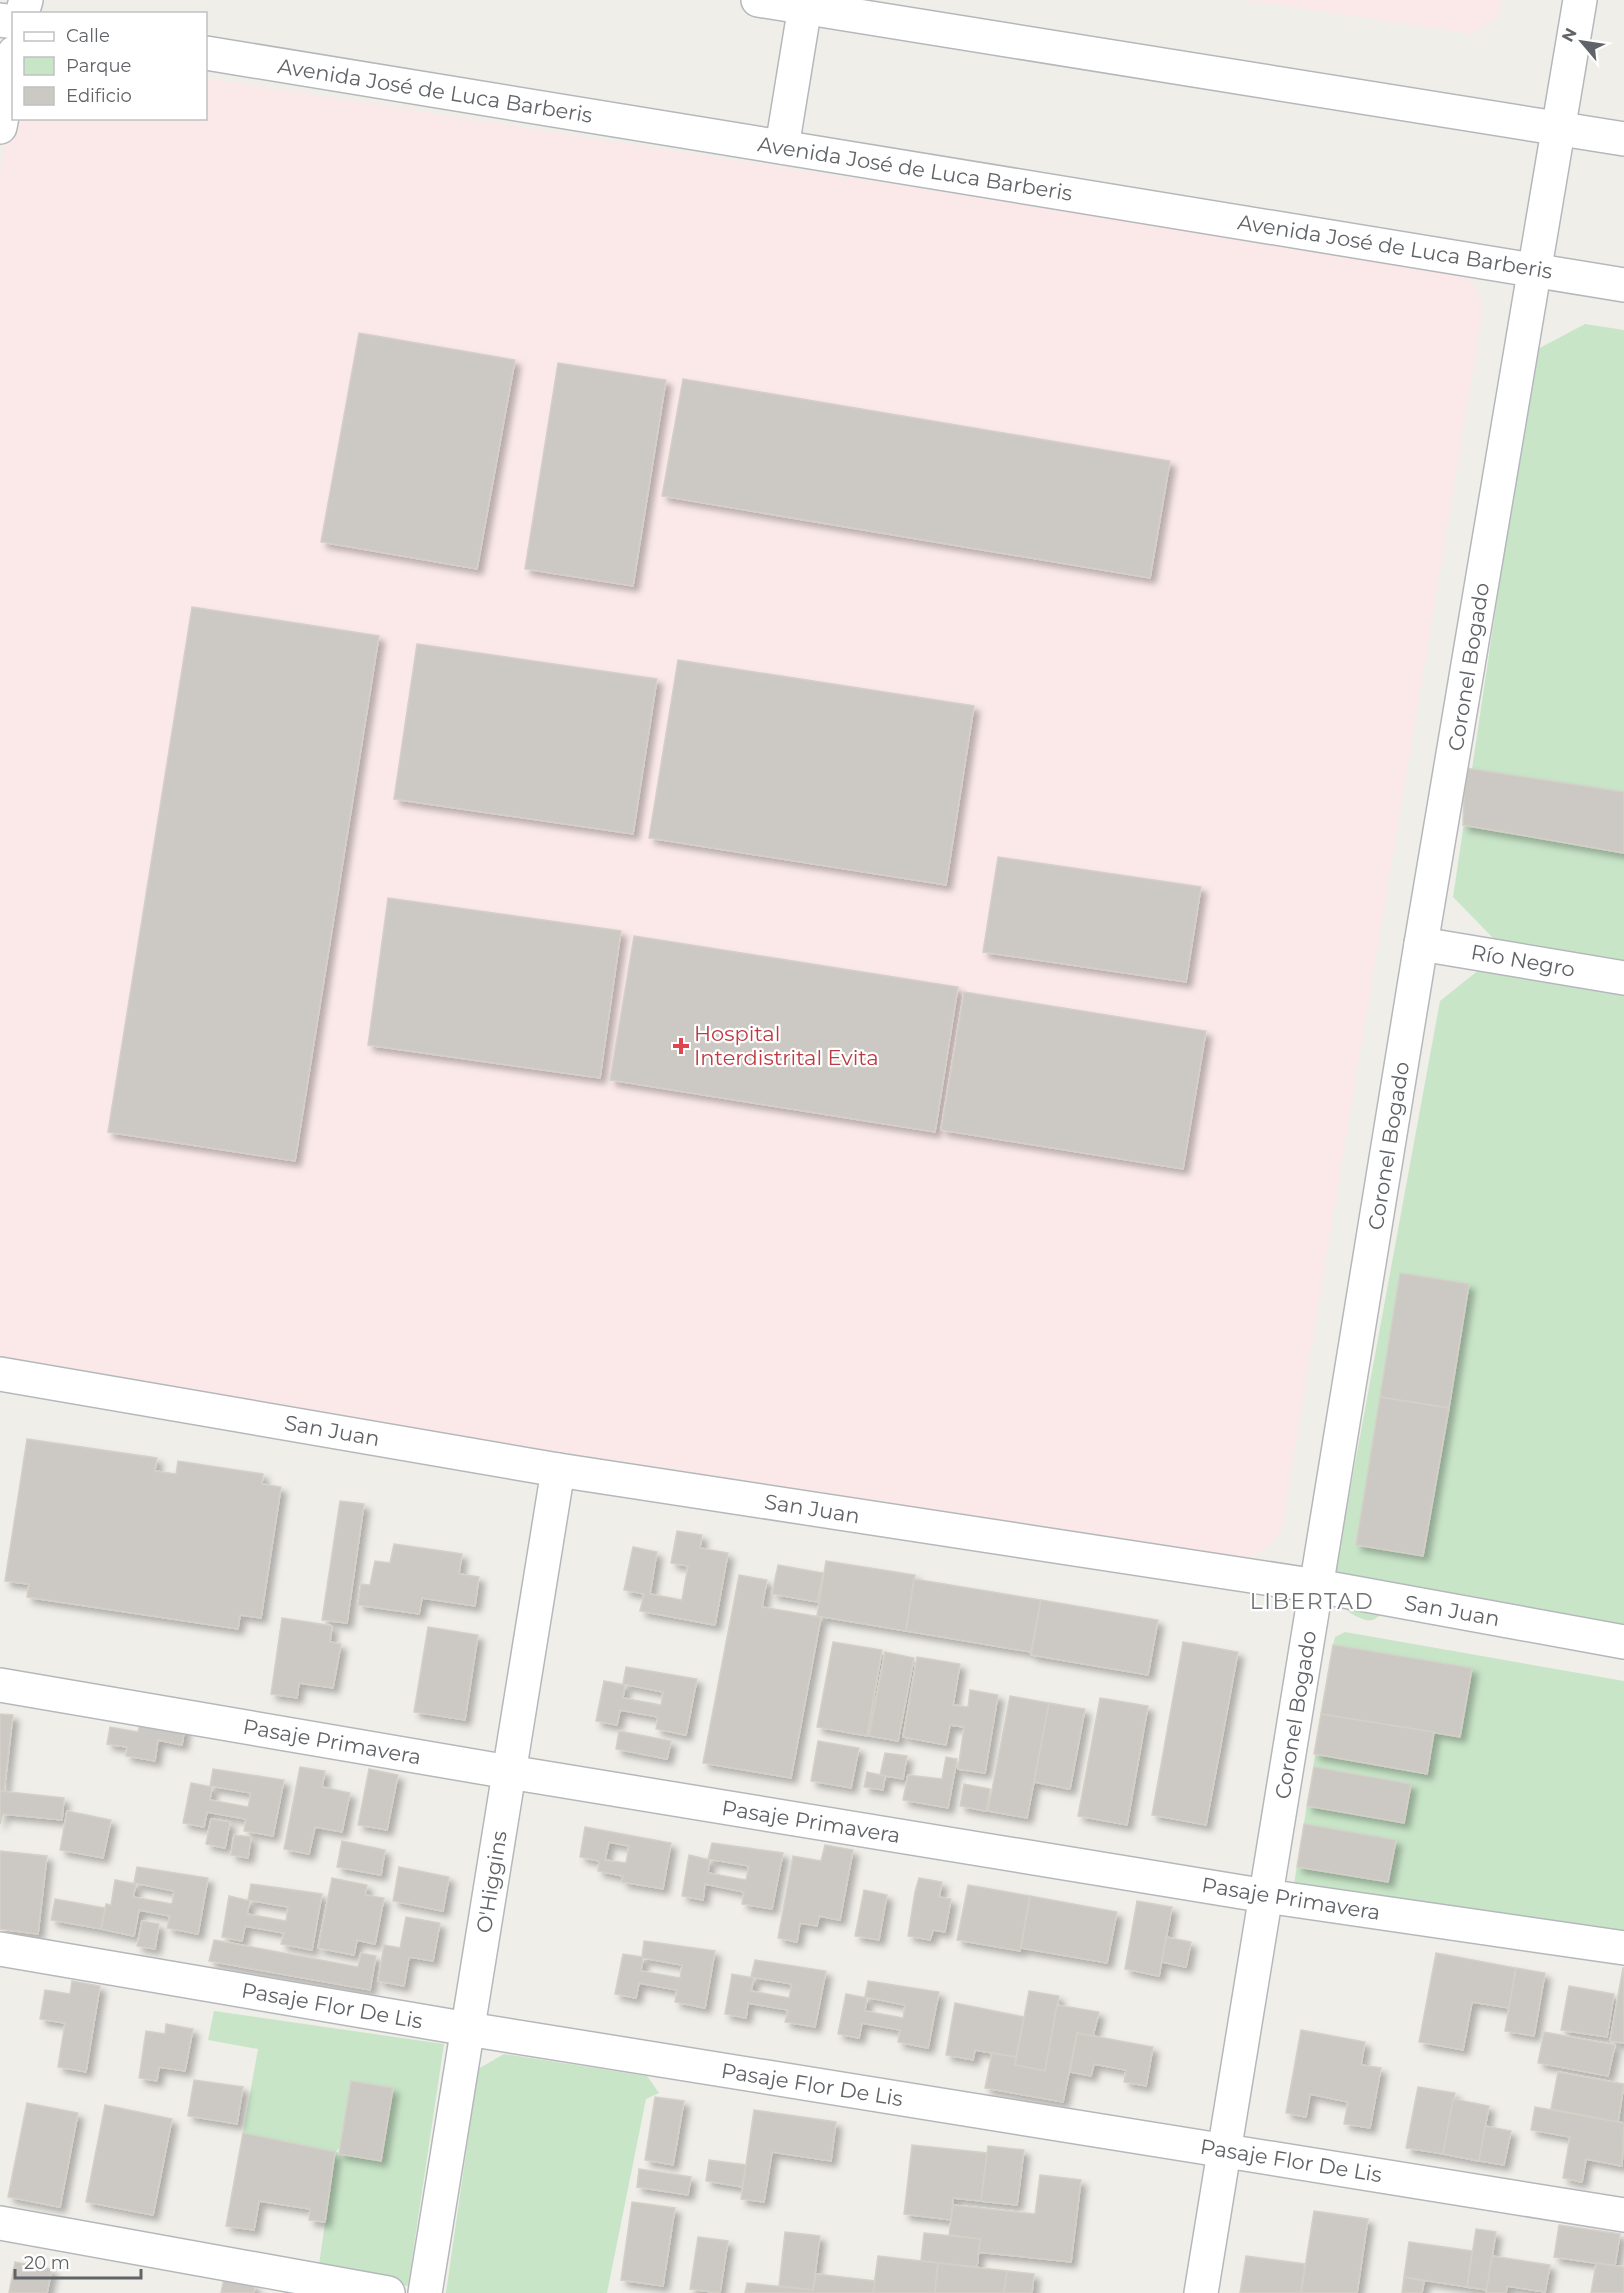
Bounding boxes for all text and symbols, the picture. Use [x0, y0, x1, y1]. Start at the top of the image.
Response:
legend [12, 12, 207, 120]
north arrow [1552, 12, 1612, 72]
text: Calle [66, 25, 110, 47]
text: N [1558, 25, 1581, 45]
street label: Avenida José de Luca Barberis [276, 53, 594, 128]
text: Parque [66, 55, 132, 77]
text: Edificio [66, 85, 132, 107]
street label: Avenida José de Luca Barberis [756, 131, 1074, 206]
street label: Avenida José de Luca Barberis [1236, 209, 1554, 284]
street label: Coronel Bogado [1443, 581, 1494, 753]
street label: Río Negro [1469, 939, 1577, 982]
place label: Hospital Interdistrital Evita [694, 1021, 879, 1070]
marker: Hospital Interdistrital Evita [672, 1037, 690, 1055]
street label: Coronel Bogado [1363, 1060, 1414, 1232]
street label: San Juan [283, 1410, 382, 1451]
street label: San Juan [763, 1489, 862, 1528]
district label: LIBERTAD [1250, 1588, 1374, 1615]
street label: San Juan [1403, 1590, 1502, 1631]
street label: Coronel Bogado [1270, 1629, 1321, 1801]
street label: Pasaje Primavera [241, 1714, 423, 1769]
street label: Pasaje Primavera [720, 1795, 902, 1848]
street label: O'Higgins [471, 1829, 512, 1935]
street label: Pasaje Primavera [1200, 1872, 1382, 1925]
street label: Pasaje Flor De Lis [240, 1977, 425, 2034]
street label: Pasaje Flor De Lis [719, 2058, 905, 2111]
street label: Pasaje Flor De Lis [1198, 2134, 1384, 2187]
scale bar [15, 2242, 141, 2280]
text: 20 m [24, 2252, 70, 2274]

